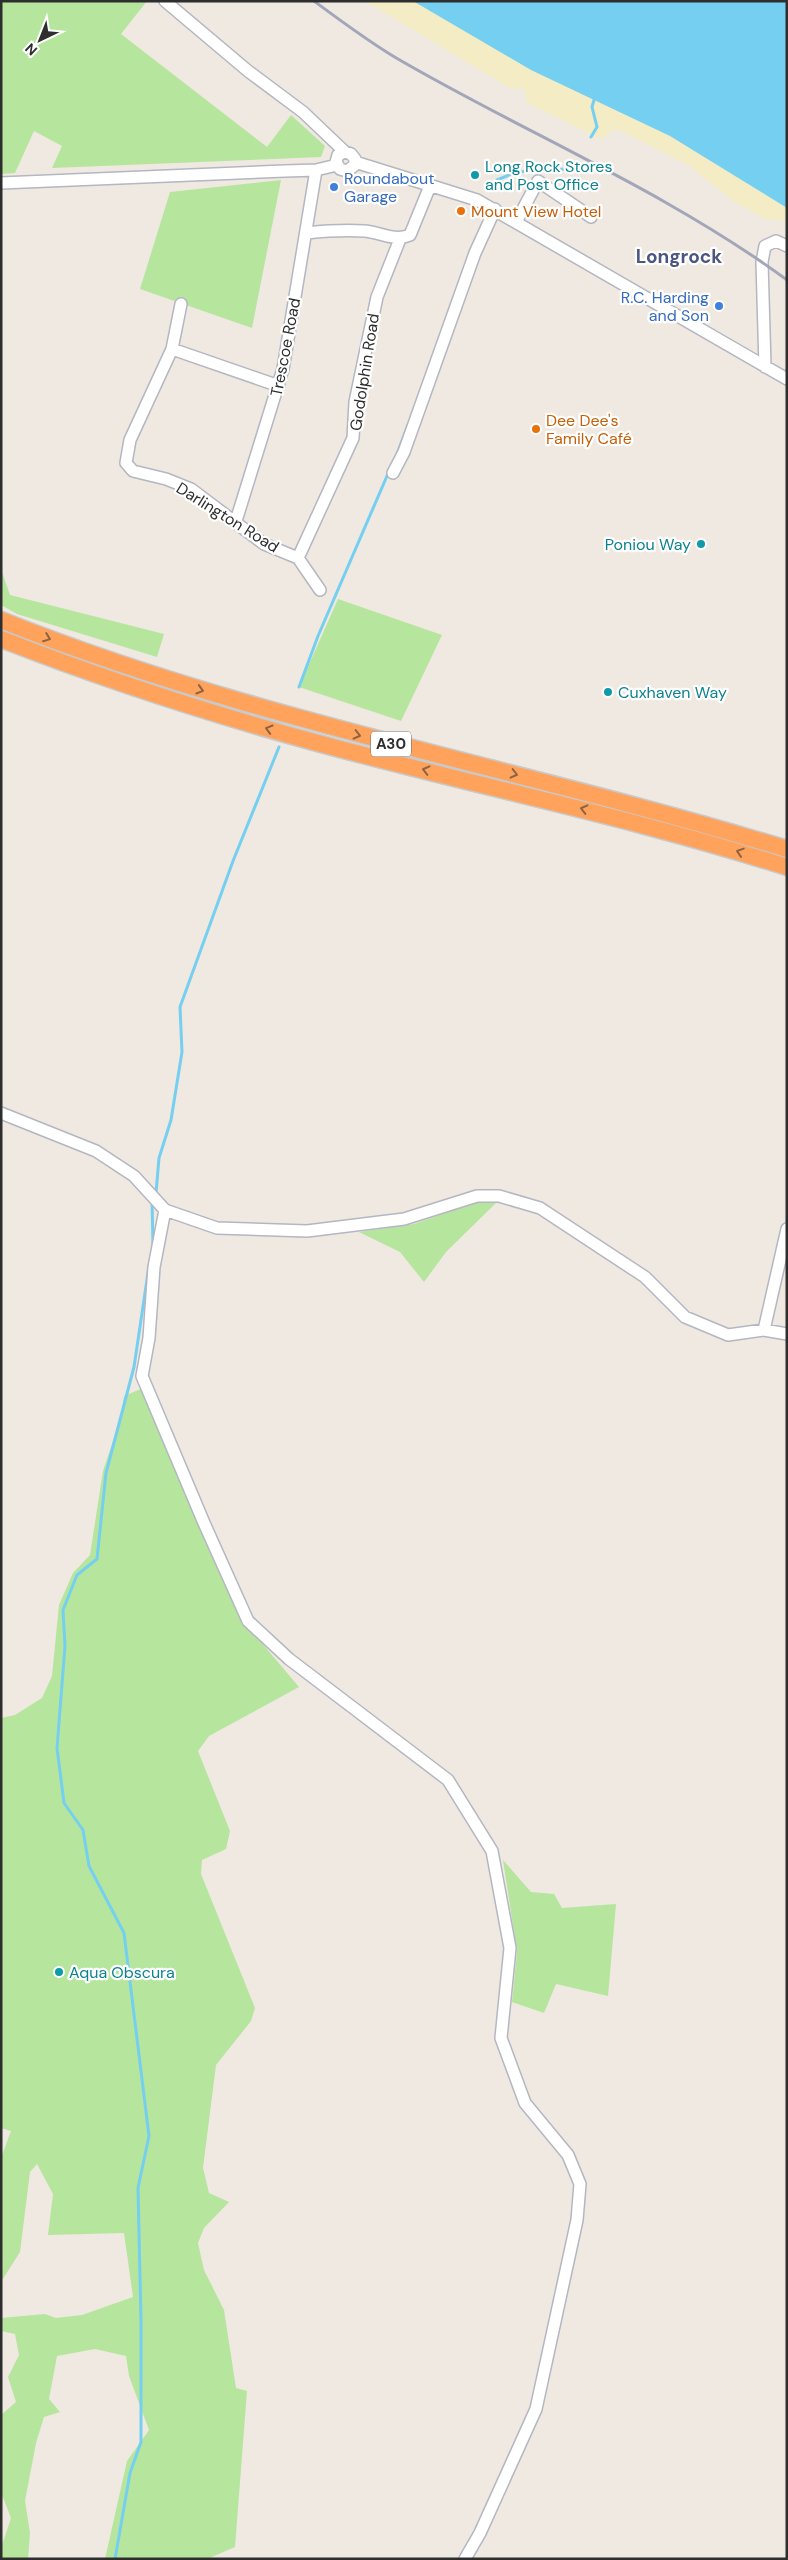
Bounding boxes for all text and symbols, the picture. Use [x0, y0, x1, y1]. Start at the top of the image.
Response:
north arrow [15, 15, 65, 65]
text: N [21, 39, 41, 60]
place label: Long Rock Stores and Post Office [485, 156, 613, 195]
place label: Roundabout Garage [344, 168, 435, 207]
marker: Long Rock Stores and Post Office [469, 169, 481, 181]
marker: Roundabout Garage [328, 181, 340, 193]
place label: Mount View Hotel [471, 201, 601, 222]
marker: Mount View Hotel [455, 205, 467, 217]
district label: Longrock [636, 244, 722, 269]
place label: R.C. Harding and Son [621, 287, 709, 326]
street label: Trescoe Road [266, 296, 305, 398]
marker: R.C. Harding and Son [713, 300, 725, 312]
street label: Godolphin Road [345, 312, 384, 432]
place label: Dee Dee's Family Café [546, 410, 632, 449]
marker: Dee Dee's Family Café [530, 423, 542, 435]
street label: Darlington Road [172, 477, 283, 557]
place label: Poniou Way [605, 534, 691, 555]
marker: Poniou Way [695, 538, 707, 550]
one-way arrow [42, 632, 51, 642]
place label: Cuxhaven Way [618, 682, 727, 703]
one-way arrow [196, 685, 204, 695]
marker: Cuxhaven Way [602, 686, 614, 698]
one-way arrow [264, 724, 273, 735]
one-way arrow [352, 729, 361, 740]
road number: A30 [371, 732, 411, 756]
one-way arrow [422, 765, 431, 776]
one-way arrow [510, 769, 518, 779]
one-way arrow [579, 804, 588, 815]
one-way arrow [737, 848, 745, 858]
place label: Aqua Obscura [69, 1962, 175, 1983]
marker: Aqua Obscura [53, 1966, 65, 1978]

